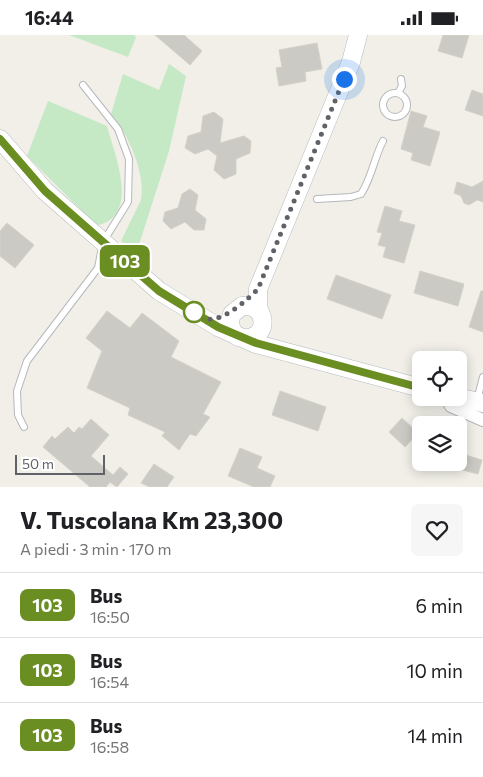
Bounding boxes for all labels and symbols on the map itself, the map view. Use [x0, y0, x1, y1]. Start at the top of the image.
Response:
your location [332, 67, 357, 92]
line badge: 103 [96, 245, 154, 277]
unlabelled marker [183, 301, 205, 323]
scale bar [15, 452, 105, 475]

